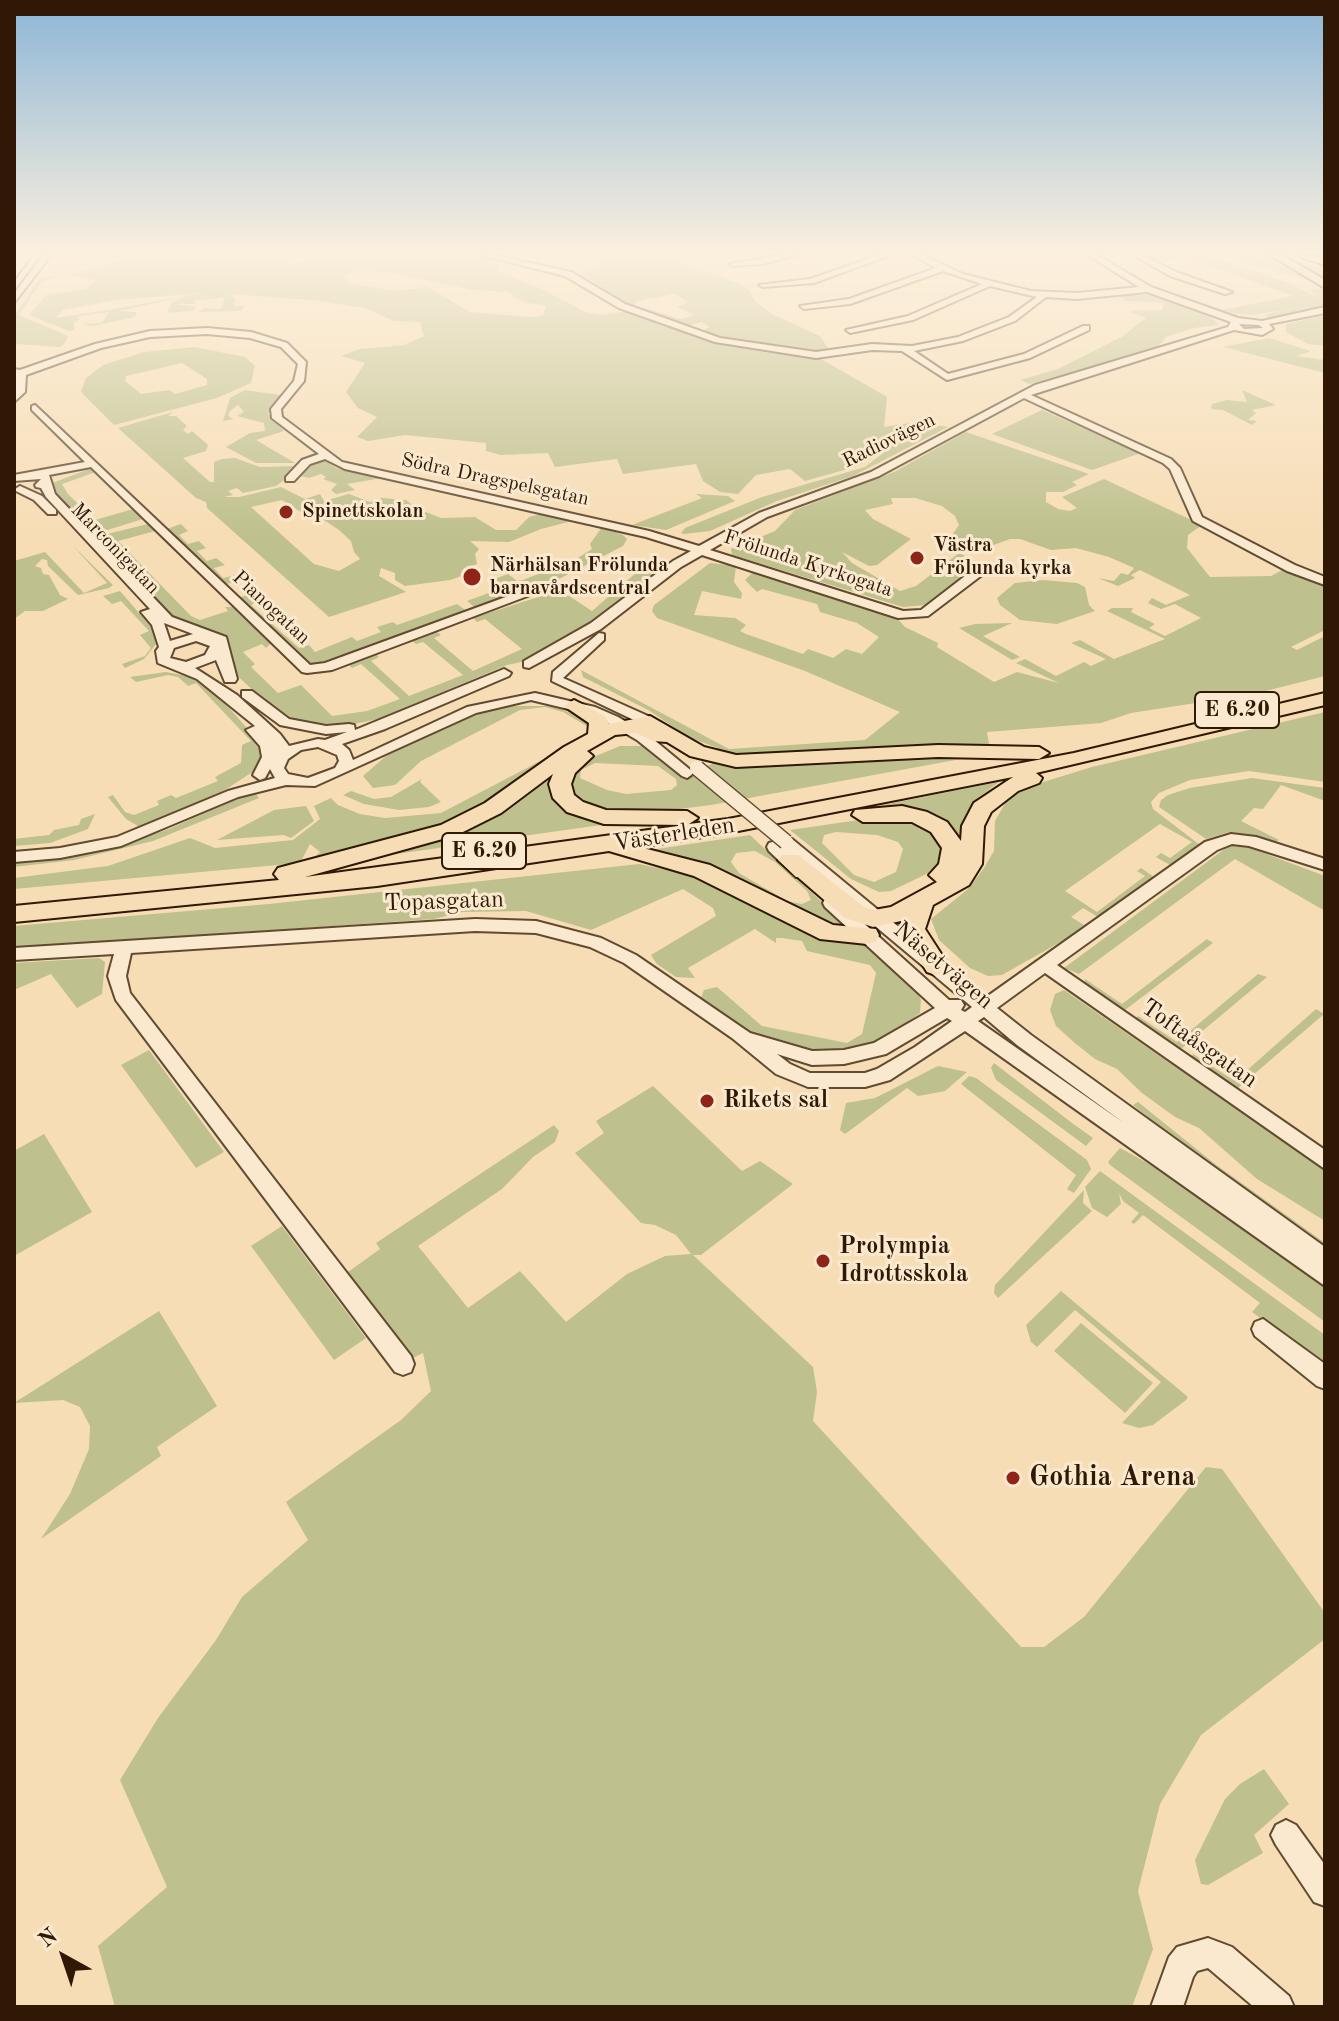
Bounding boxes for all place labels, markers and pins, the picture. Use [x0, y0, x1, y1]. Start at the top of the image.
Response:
place label: Spinettskolan [302, 500, 424, 524]
marker: Spinettskolan [277, 503, 295, 521]
place label: Västra Frölunda kyrka [933, 534, 1072, 581]
marker: Västra Frölunda kyrka [908, 549, 926, 567]
place label: Närhälsan Frölunda barnavårdscentral [490, 554, 668, 601]
marker: Närhälsan Frölunda barnavårdscentral [461, 566, 483, 588]
place label: Rikets sal [723, 1087, 828, 1115]
marker: Rikets sal [698, 1092, 716, 1110]
place label: Prolympia Idrottsskola [839, 1233, 968, 1289]
marker: Prolympia Idrottsskola [814, 1252, 832, 1270]
place label: Gothia Arena [1029, 1461, 1196, 1495]
marker: Gothia Arena [1004, 1469, 1022, 1487]

